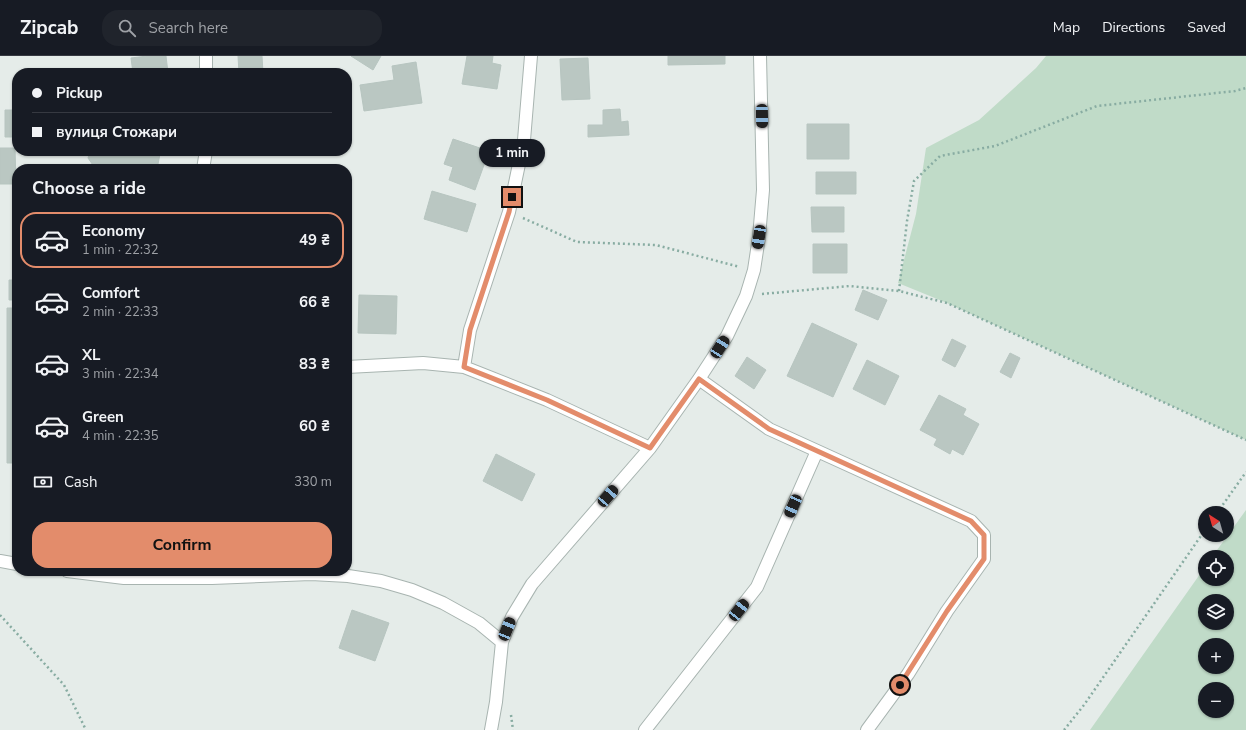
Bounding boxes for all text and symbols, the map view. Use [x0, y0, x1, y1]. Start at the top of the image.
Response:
search box [102, 10, 382, 46]
text: Zipcab [20, 15, 78, 41]
icon: search [116, 17, 138, 39]
text: Search here [148, 18, 228, 38]
text: Map [1053, 18, 1080, 37]
text: Directions [1102, 18, 1165, 37]
text: Saved [1187, 18, 1226, 37]
text: Pickup [56, 83, 102, 103]
car [756, 104, 768, 128]
text: вулиця Стожари [56, 122, 177, 142]
callout: 1 min [479, 139, 545, 167]
text: 1 min [495, 144, 529, 162]
text: Choose a ride [32, 176, 146, 200]
route end [503, 188, 521, 206]
text: Economy [82, 221, 145, 241]
icon: car [34, 222, 70, 258]
car [751, 224, 767, 250]
text: 49 ₴ [299, 230, 330, 250]
text: 1 min · 22:32 [82, 241, 158, 259]
text: Comfort [82, 283, 139, 303]
icon: car [34, 284, 70, 320]
text: 66 ₴ [299, 292, 330, 312]
text: 2 min · 22:33 [82, 303, 158, 321]
car [708, 334, 732, 360]
text: XL [82, 345, 101, 365]
icon: car [34, 346, 70, 382]
text: 83 ₴ [299, 354, 330, 374]
text: 3 min · 22:34 [82, 365, 158, 383]
text: Green [82, 407, 124, 427]
icon: car [34, 408, 70, 444]
text: 60 ₴ [299, 416, 330, 436]
text: 4 min · 22:35 [82, 427, 158, 445]
icon: cash [32, 471, 54, 493]
text: Cash [64, 472, 98, 492]
text: 330 m [294, 473, 332, 491]
car [596, 483, 620, 509]
car [783, 493, 803, 519]
north arrow [1198, 506, 1234, 542]
map controls [1198, 506, 1234, 718]
button: Confirm [32, 522, 332, 568]
button: locate [1198, 550, 1234, 586]
button: layers [1198, 594, 1234, 630]
car [727, 597, 751, 623]
car [497, 616, 517, 642]
button: + [1198, 638, 1234, 674]
route start [891, 676, 909, 694]
button: − [1198, 682, 1234, 718]

